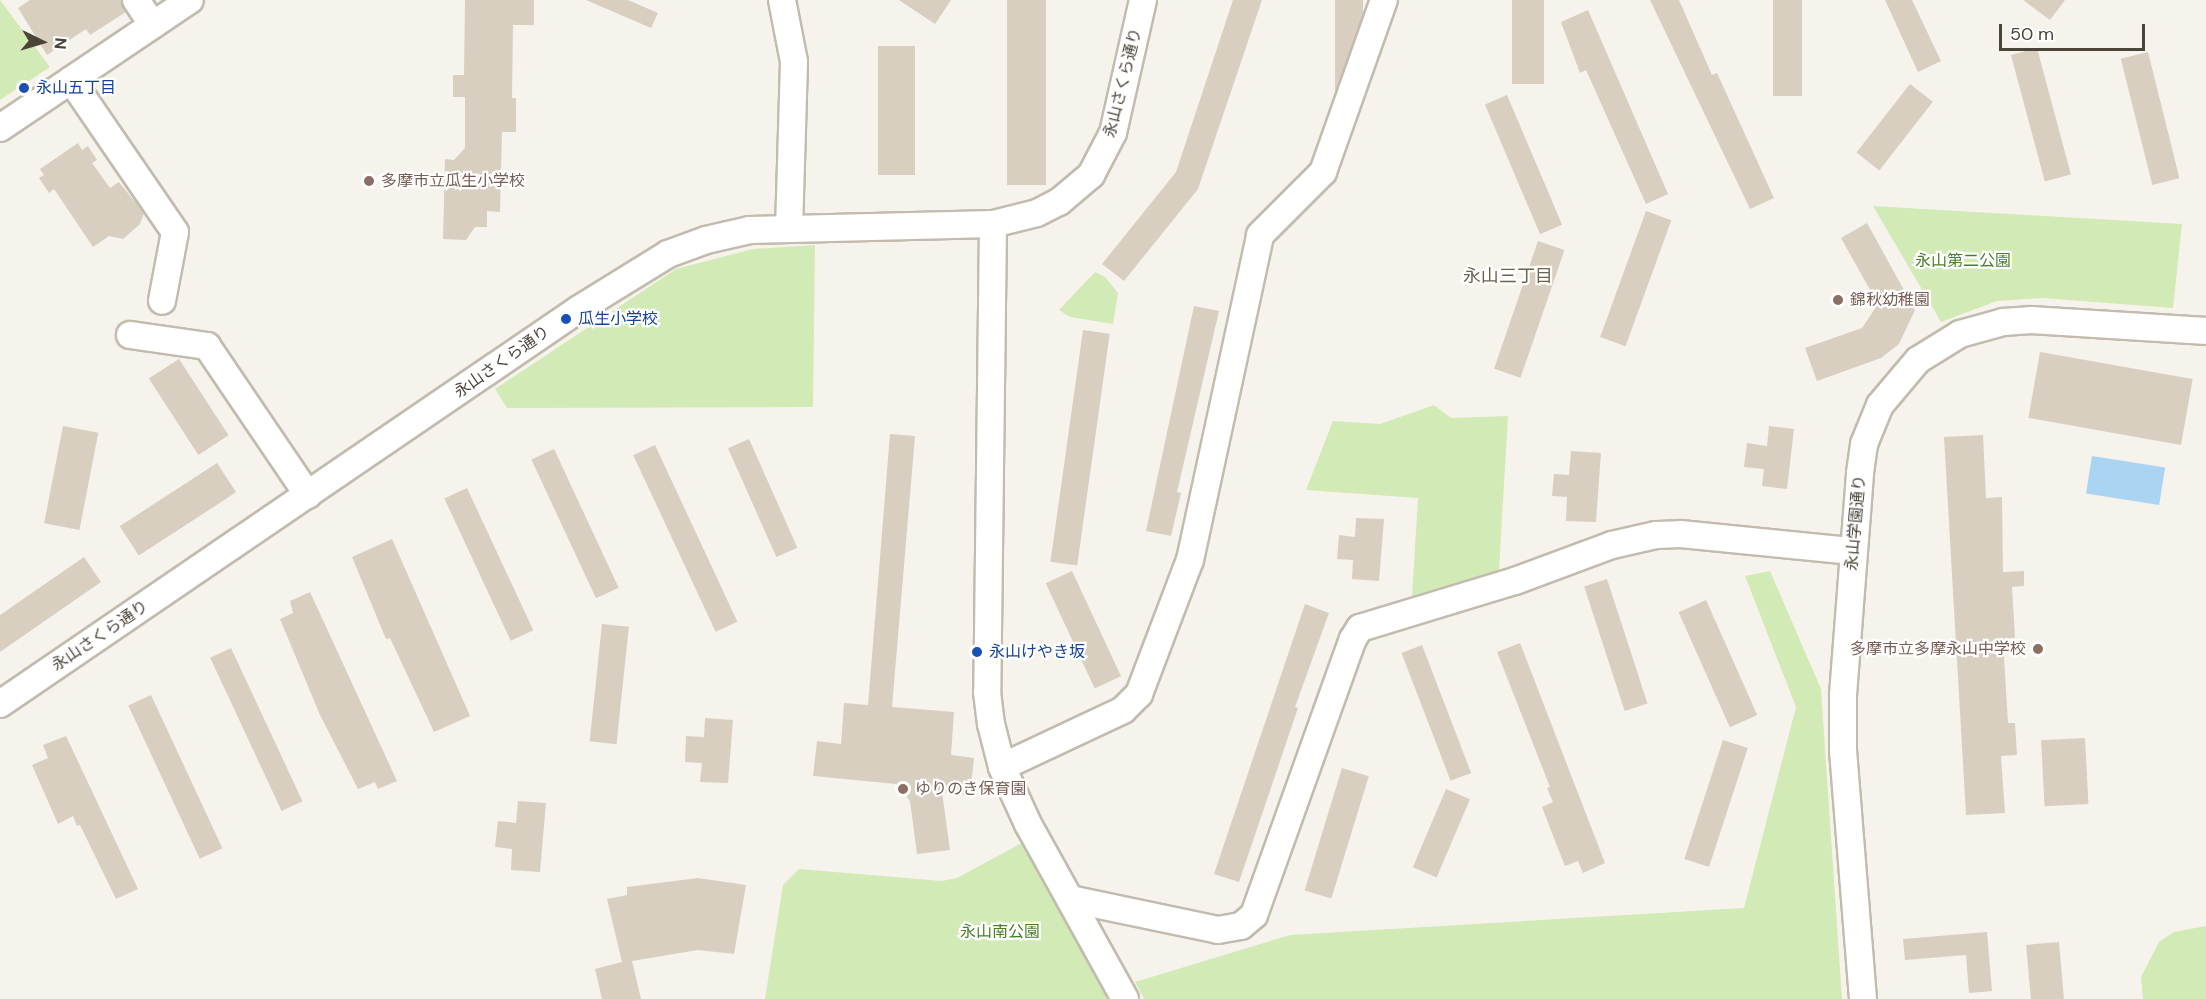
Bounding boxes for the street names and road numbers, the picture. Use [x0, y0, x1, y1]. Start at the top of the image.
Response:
street label: 永山さくら通り [1100, 26, 1146, 140]
street label: 永山さくら通り [451, 322, 553, 402]
street label: 永山学園通り [1842, 474, 1870, 572]
street label: 永山さくら通り [48, 597, 152, 675]

